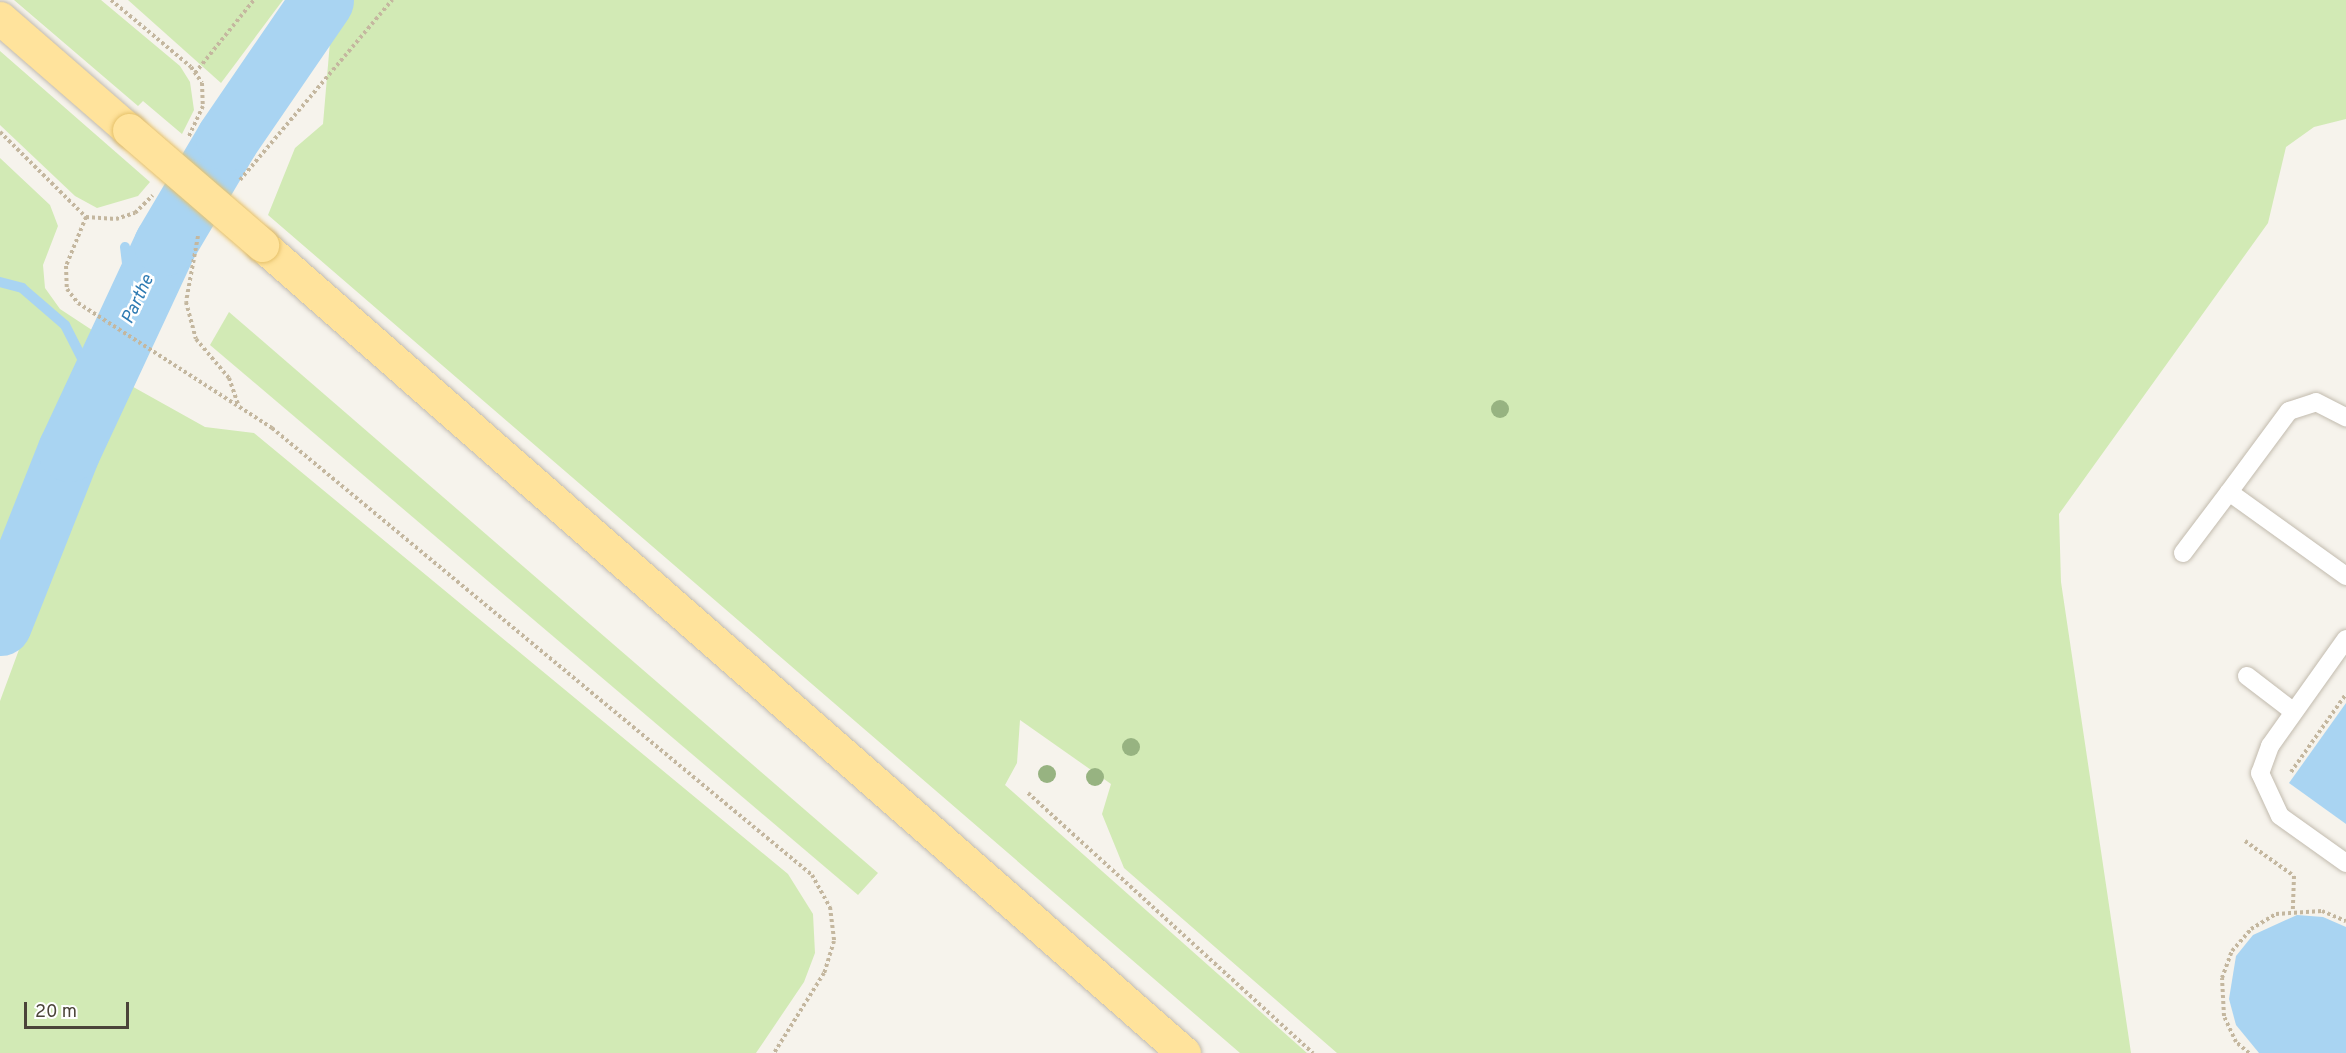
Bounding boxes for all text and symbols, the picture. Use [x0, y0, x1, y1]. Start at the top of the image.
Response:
water label: Parthe [118, 272, 160, 328]
scale bar [27, 990, 132, 1028]
text: 20 m [35, 1001, 77, 1024]

